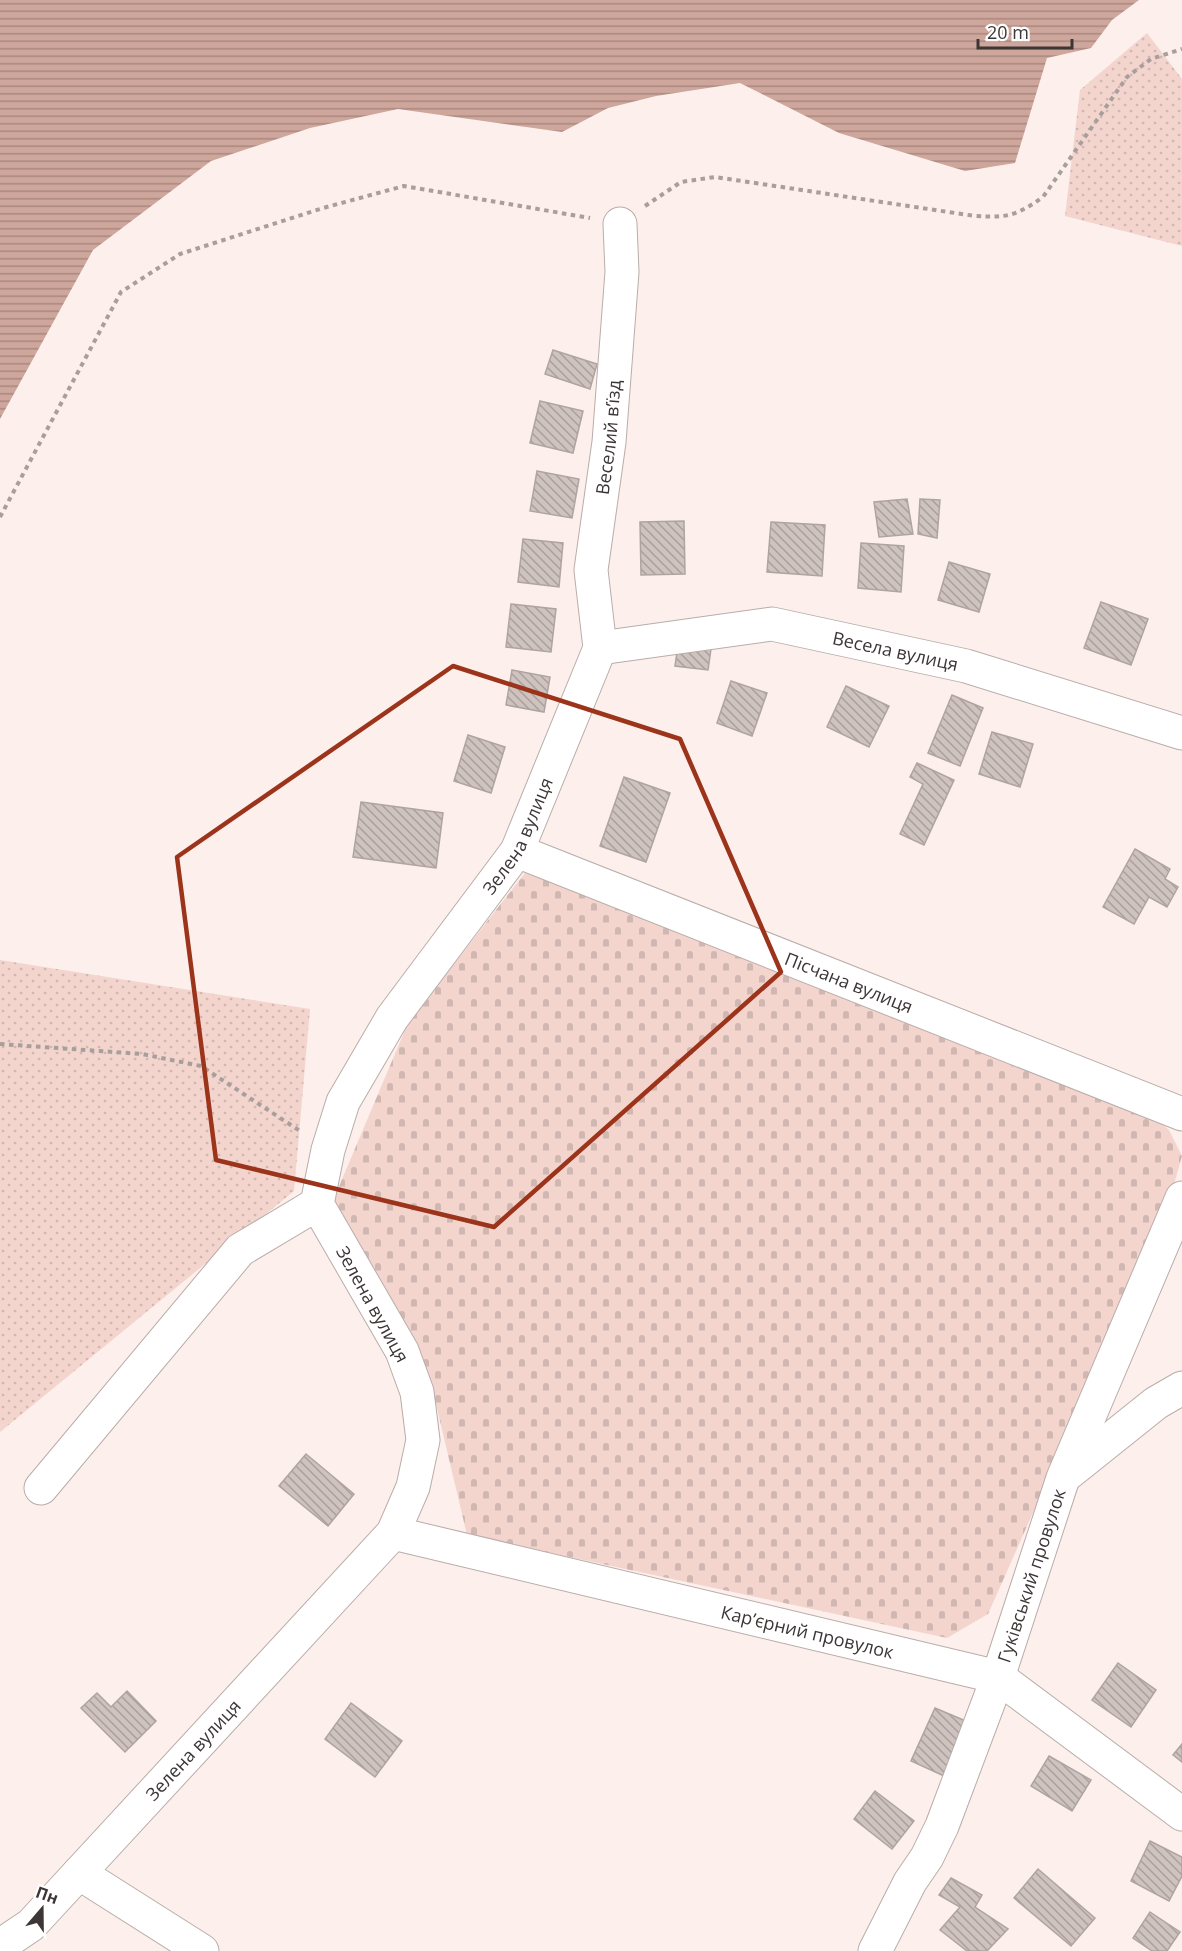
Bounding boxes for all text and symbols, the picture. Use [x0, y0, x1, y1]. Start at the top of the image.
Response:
scale bar [978, 12, 1072, 50]
text: 20 m [987, 20, 1029, 44]
street label: Веселий в’їзд [590, 379, 626, 496]
street label: Весела вулиця [830, 625, 961, 676]
street label: Зелена вулиця [477, 774, 558, 899]
street label: Пісчана вулиця [781, 946, 916, 1018]
street label: Зелена вулиця [331, 1242, 415, 1366]
street label: Гуківський провулок [992, 1485, 1071, 1666]
street label: Кар’єрний провулок [719, 1599, 897, 1664]
street label: Зелена вулиця [140, 1694, 246, 1805]
north arrow [12, 1879, 72, 1939]
text: Пн [33, 1881, 61, 1909]

